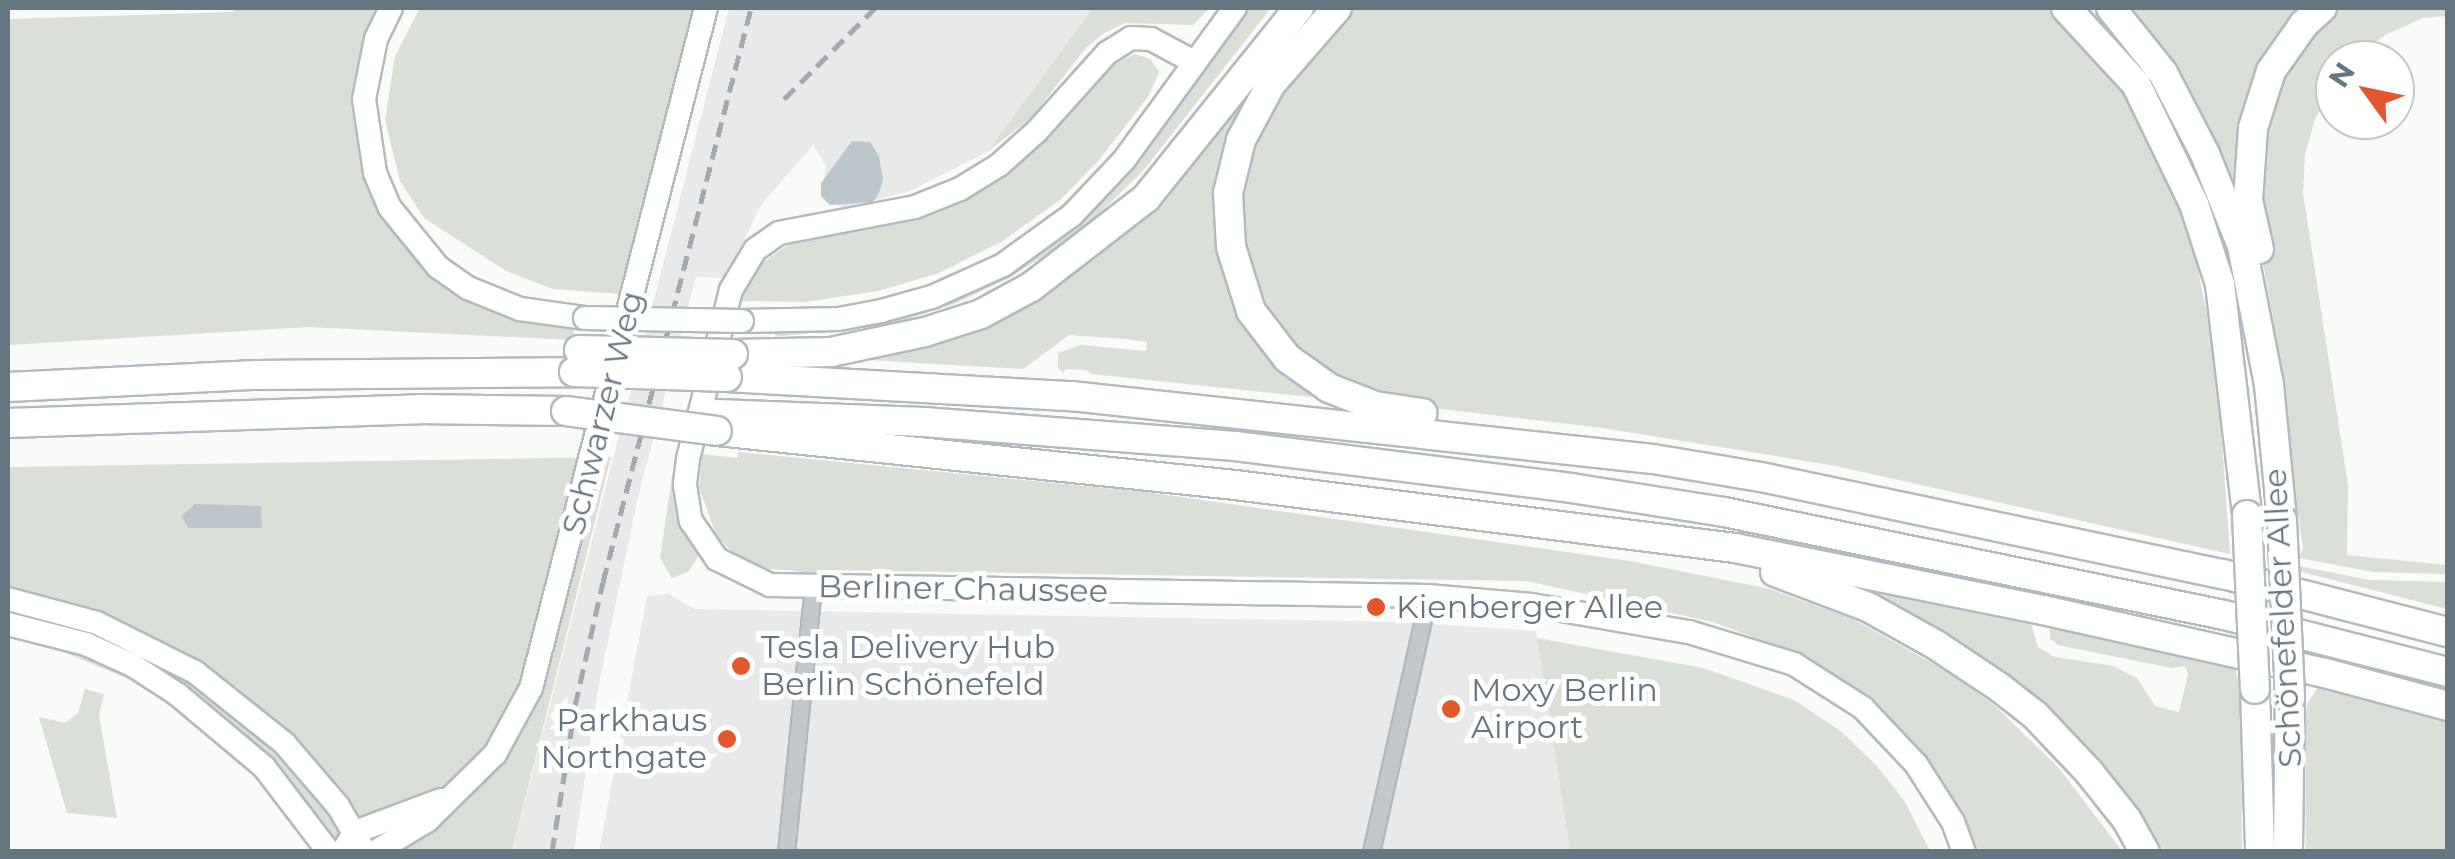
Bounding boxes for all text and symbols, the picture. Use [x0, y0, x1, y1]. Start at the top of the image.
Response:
north arrow [2315, 40, 2415, 140]
text: N [2321, 56, 2362, 93]
street label: Schwarzer Weg [554, 287, 652, 539]
street label: Schönefelder Allee [2256, 467, 2310, 769]
street label: Berliner Chaussee [818, 567, 1108, 611]
place label: Kienberger Allee [1396, 588, 1663, 626]
marker: Kienberger Allee [1365, 596, 1387, 618]
place label: Tesla Delivery Hub Berlin Schönefeld [761, 629, 1055, 704]
marker: Tesla Delivery Hub Berlin Schönefeld [730, 655, 752, 677]
place label: Moxy Berlin Airport [1471, 672, 1658, 747]
marker: Moxy Berlin Airport [1440, 698, 1462, 720]
place label: Parkhaus Northgate [540, 702, 707, 777]
marker: Parkhaus Northgate [716, 728, 738, 750]

